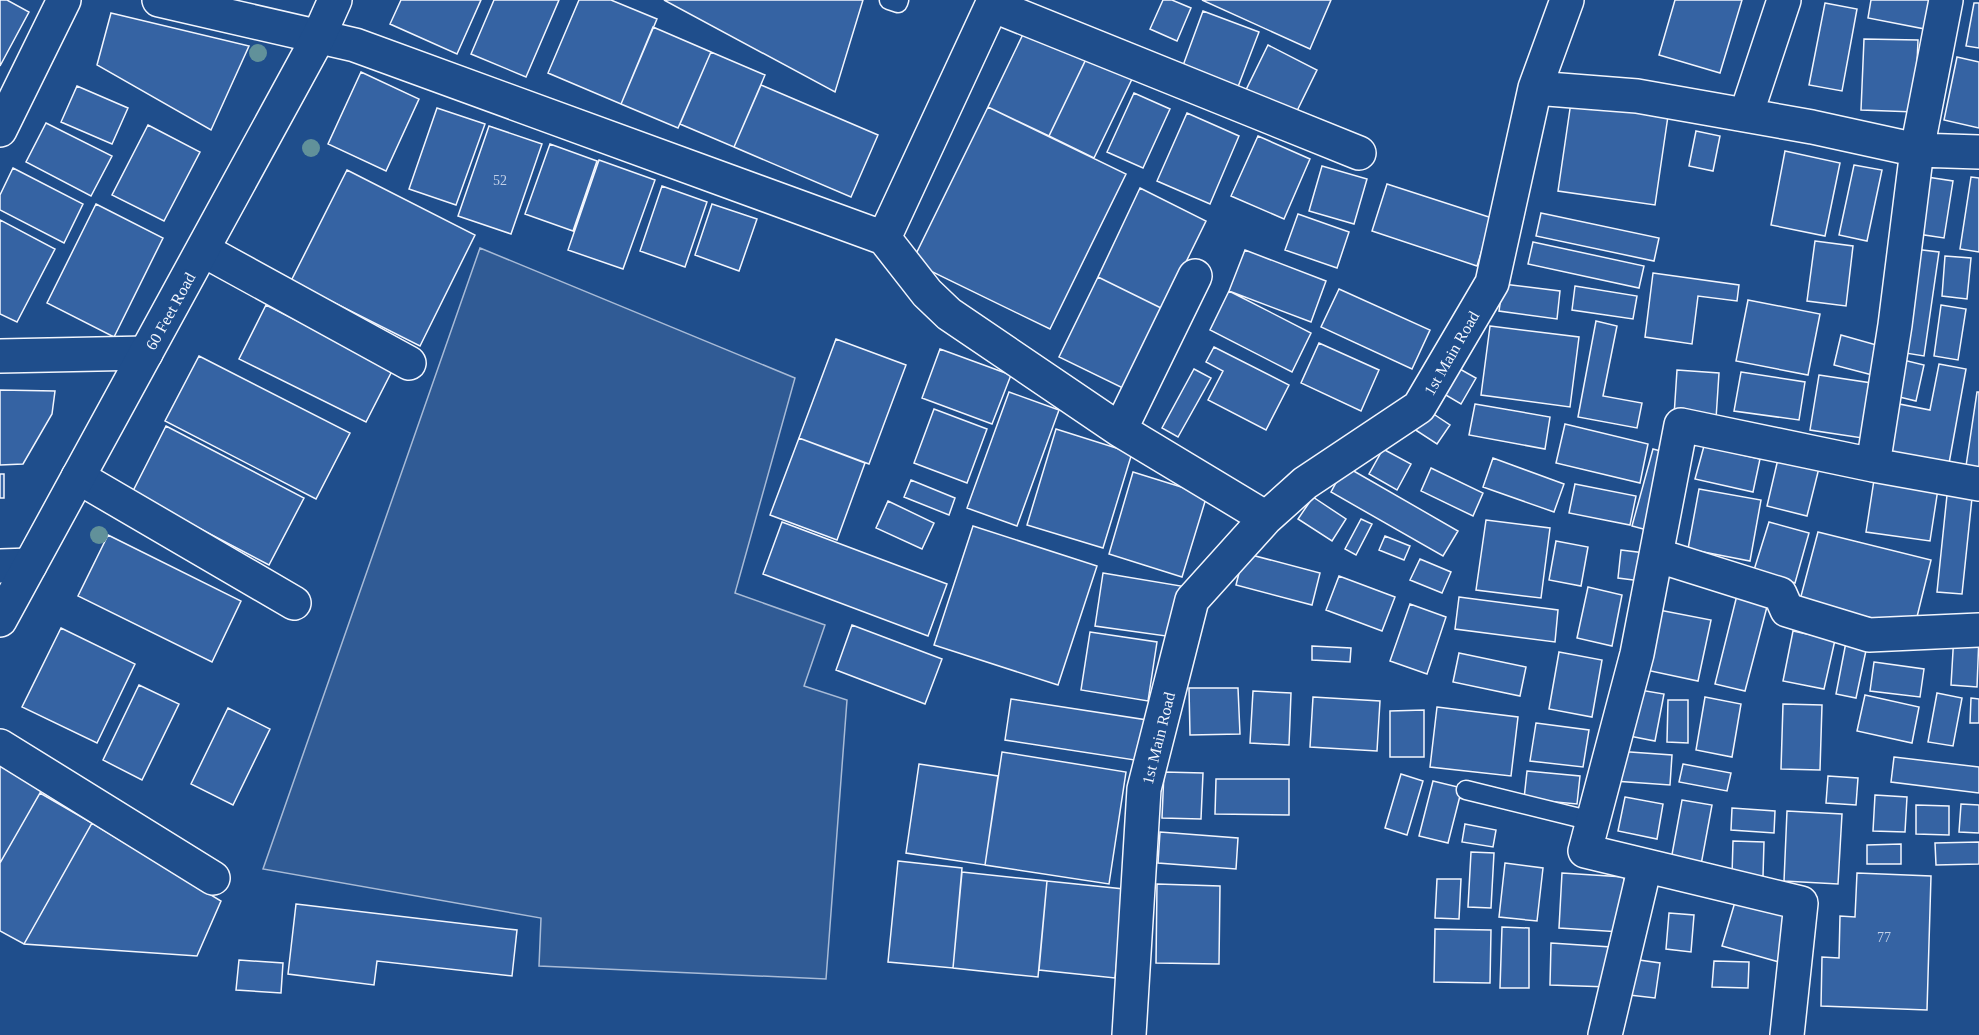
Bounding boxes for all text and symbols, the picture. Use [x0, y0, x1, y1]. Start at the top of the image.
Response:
house number: 52 [493, 173, 507, 188]
street label: 60 Feet Road [142, 270, 199, 353]
street label: 1st Main Road [1421, 308, 1482, 398]
street label: 1st Main Road [1139, 690, 1178, 786]
house number: 77 [1877, 930, 1891, 945]

